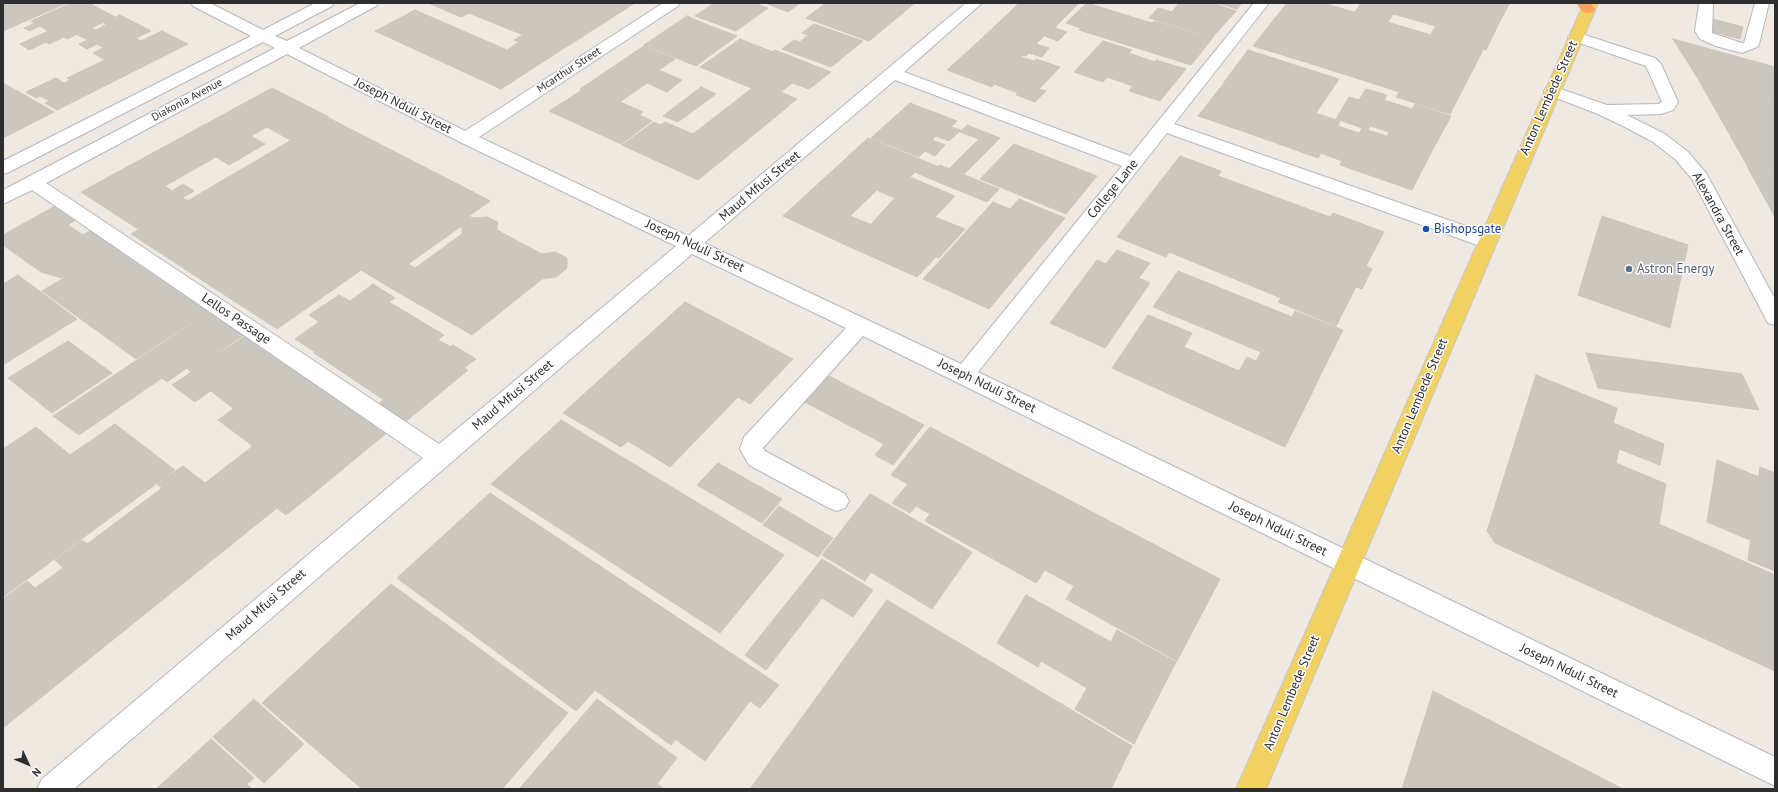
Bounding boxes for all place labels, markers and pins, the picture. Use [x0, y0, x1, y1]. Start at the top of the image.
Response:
place label: Bishopsgate [1434, 221, 1501, 237]
marker: Bishopsgate [1421, 224, 1431, 234]
place label: Astron Energy [1637, 261, 1715, 277]
marker: Astron Energy [1624, 264, 1634, 274]

